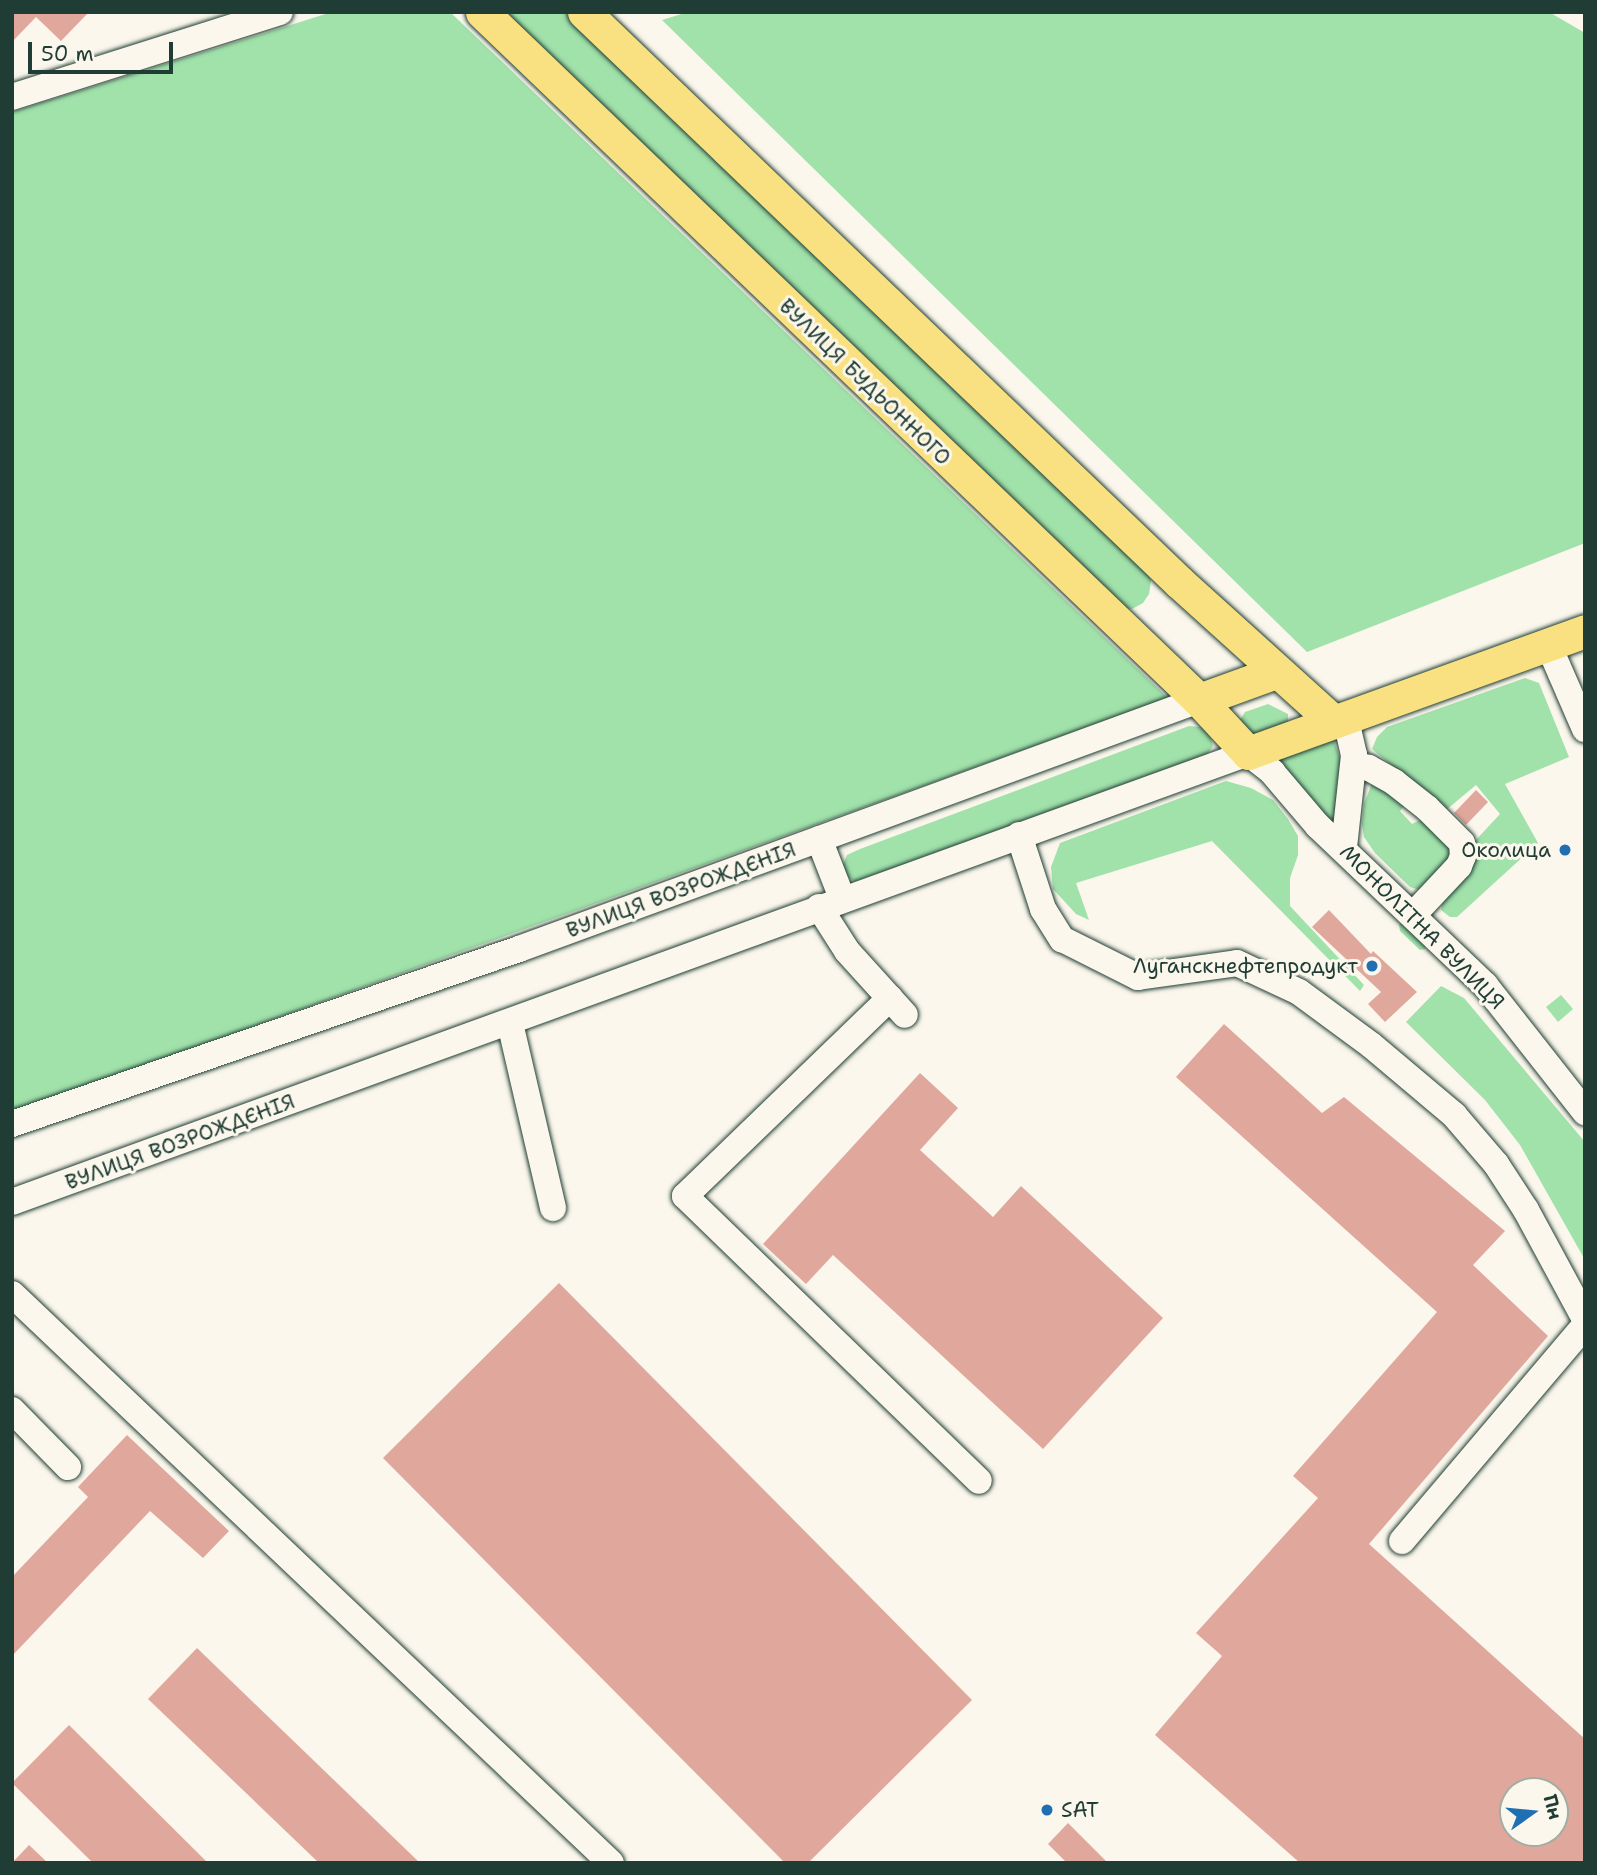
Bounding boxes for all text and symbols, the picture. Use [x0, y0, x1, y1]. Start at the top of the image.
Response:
scale bar [32, 28, 177, 72]
text: 50 m [41, 40, 94, 68]
street label: ВУЛИЦЯ БУДЬОННОГО [774, 294, 956, 470]
street label: ВУЛИЦЯ ВОЗРОЖДЄНІЯ [563, 837, 799, 943]
place label: Околица [1461, 837, 1551, 863]
street label: МОНОЛІТНА ВУЛИЦЯ [1334, 839, 1510, 1015]
marker: Околица [1557, 842, 1573, 858]
place label: Луганскнефтепродукт [1133, 953, 1358, 979]
marker: Луганскнефтепродукт [1364, 958, 1380, 974]
street label: ВУЛИЦЯ ВОЗРОЖДЄНІЯ [62, 1089, 298, 1195]
north arrow [1499, 1777, 1569, 1847]
text: Пн [1538, 1792, 1568, 1822]
place label: SAT [1061, 1797, 1099, 1823]
marker: SAT [1039, 1802, 1055, 1818]

